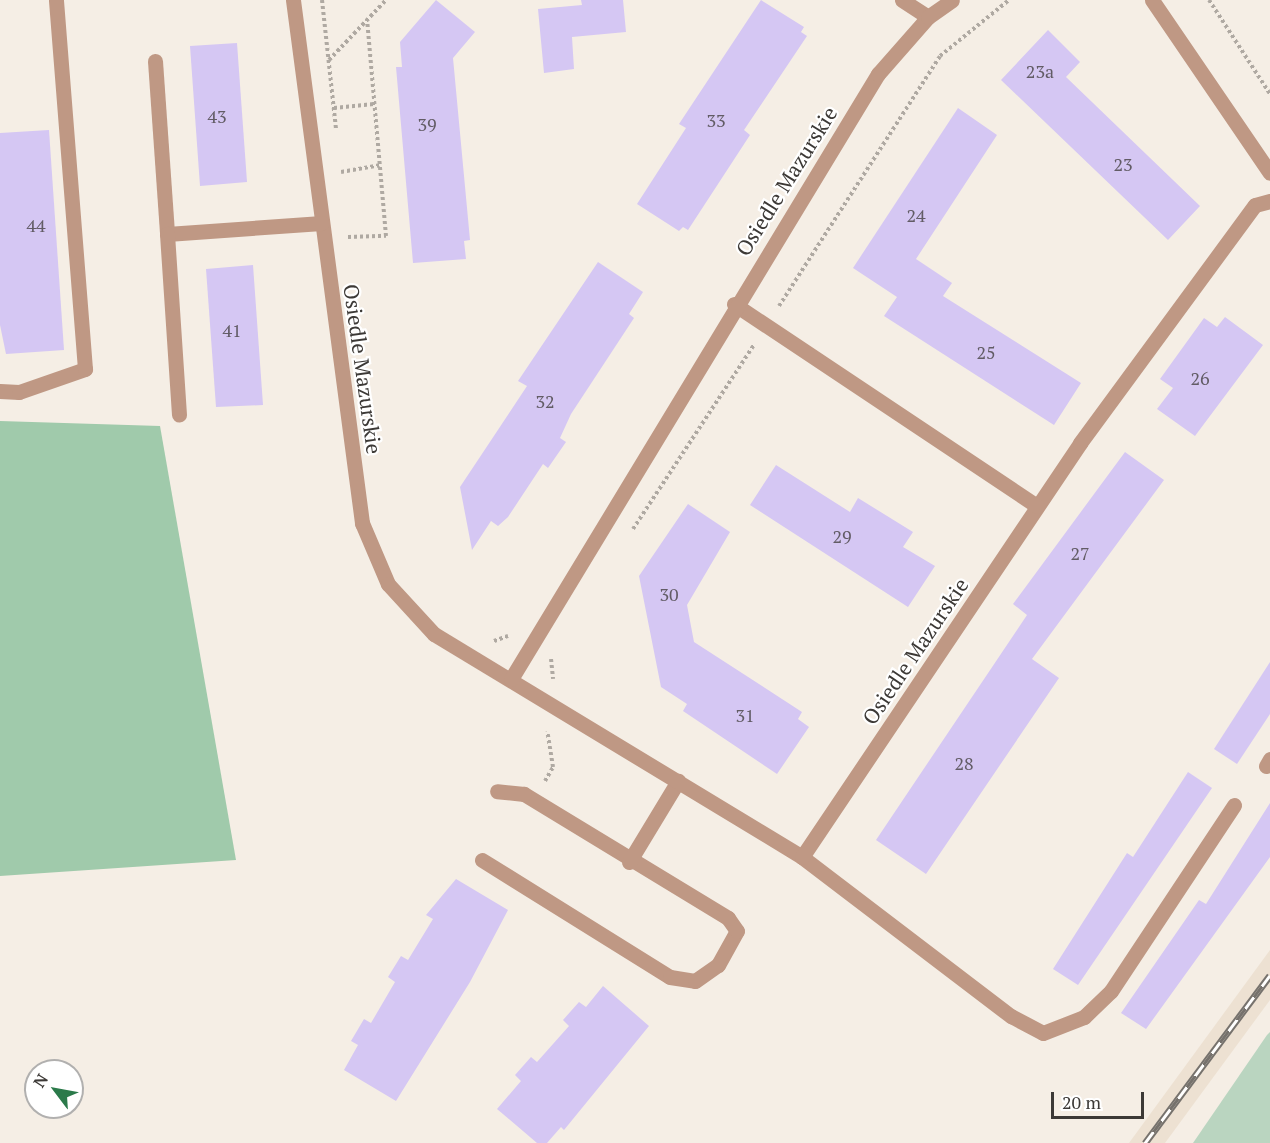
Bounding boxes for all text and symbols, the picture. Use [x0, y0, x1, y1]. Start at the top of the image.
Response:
house number: 23a [1026, 60, 1054, 82]
street label: Osiedle Mazurskie [730, 102, 842, 260]
house number: 43 [207, 105, 227, 127]
house number: 33 [706, 109, 726, 131]
house number: 39 [417, 113, 437, 135]
house number: 23 [1113, 153, 1133, 175]
house number: 24 [906, 204, 926, 226]
house number: 44 [26, 214, 46, 236]
street label: Osiedle Mazurskie [339, 283, 387, 455]
house number: 41 [222, 319, 242, 341]
house number: 25 [976, 341, 996, 363]
house number: 26 [1190, 367, 1210, 389]
house number: 32 [535, 390, 555, 412]
house number: 29 [832, 525, 852, 547]
house number: 27 [1070, 542, 1090, 564]
street label: Osiedle Mazurskie [857, 573, 973, 729]
house number: 30 [659, 583, 679, 605]
house number: 31 [735, 704, 755, 726]
house number: 28 [954, 752, 974, 774]
north arrow [24, 1059, 84, 1119]
text: N [28, 1070, 53, 1092]
scale bar [1054, 1080, 1147, 1118]
text: 20 m [1062, 1090, 1101, 1114]

